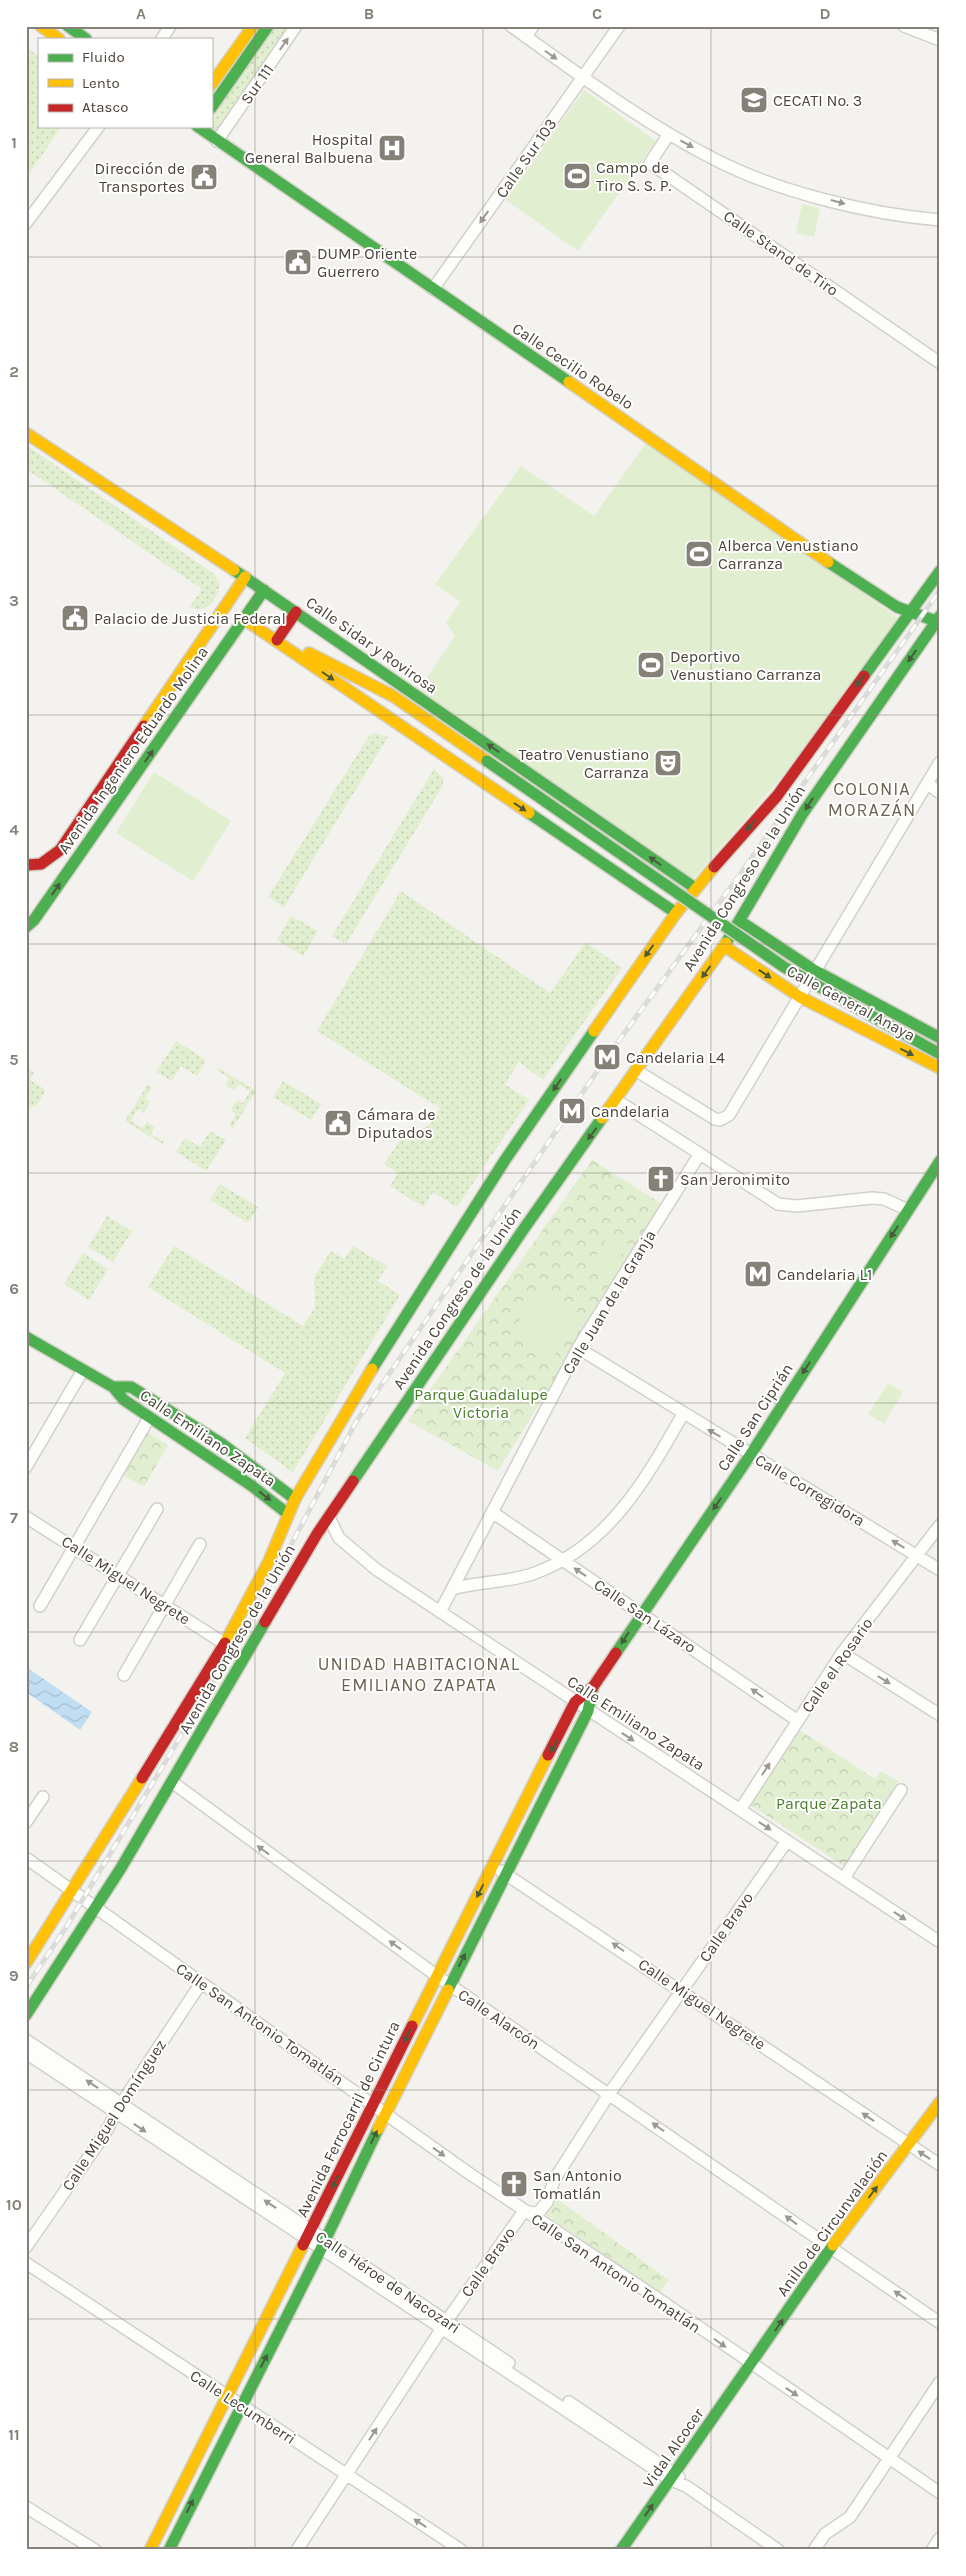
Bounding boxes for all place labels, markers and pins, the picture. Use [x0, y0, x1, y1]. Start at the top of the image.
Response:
school or university icon: CECATI No. 3 [739, 85, 769, 115]
place label: CECATI No. 3 [773, 91, 862, 110]
place label: Hospital General Balbuena [245, 130, 373, 167]
hospital icon: Hospital General Balbuena [377, 133, 407, 163]
place label: Campo de Tiro S. S. P. [596, 158, 672, 195]
place label: Dirección de Transportes [94, 159, 185, 196]
sports icon: Campo de Tiro S. S. P. [562, 161, 592, 191]
public building icon: Dirección de Transportes [189, 162, 219, 192]
place label: DUMP Oriente Guerrero [317, 244, 417, 281]
public building icon: DUMP Oriente Guerrero [283, 247, 313, 277]
place label: Alberca Venustiano Carranza [718, 536, 858, 573]
sports icon: Alberca Venustiano Carranza [684, 539, 714, 569]
public building icon: Palacio de Justicia Federal [60, 603, 90, 633]
place label: Palacio de Justicia Federal [94, 609, 286, 628]
place label: Deportivo Venustiano Carranza [670, 647, 821, 684]
sports icon: Deportivo Venustiano Carranza [636, 650, 666, 680]
place label: Teatro Venustiano Carranza [518, 745, 649, 782]
theatre icon: Teatro Venustiano Carranza [653, 748, 683, 778]
metro station icon: Candelaria L4 [592, 1042, 622, 1072]
place label: Candelaria L4 [626, 1048, 725, 1067]
metro station icon: Candelaria [557, 1096, 587, 1126]
place label: Candelaria [591, 1102, 670, 1121]
place label: Cámara de Diputados [357, 1105, 435, 1142]
public building icon: Cámara de Diputados [323, 1108, 353, 1138]
church icon: San Jeronimito [646, 1164, 676, 1194]
place label: San Jeronimito [680, 1170, 790, 1189]
metro station icon: Candelaria L1 [743, 1259, 773, 1289]
place label: Candelaria L1 [777, 1265, 872, 1284]
place label: San Antonio Tomatlán [533, 2166, 622, 2203]
church icon: San Antonio Tomatlán [499, 2169, 529, 2199]

